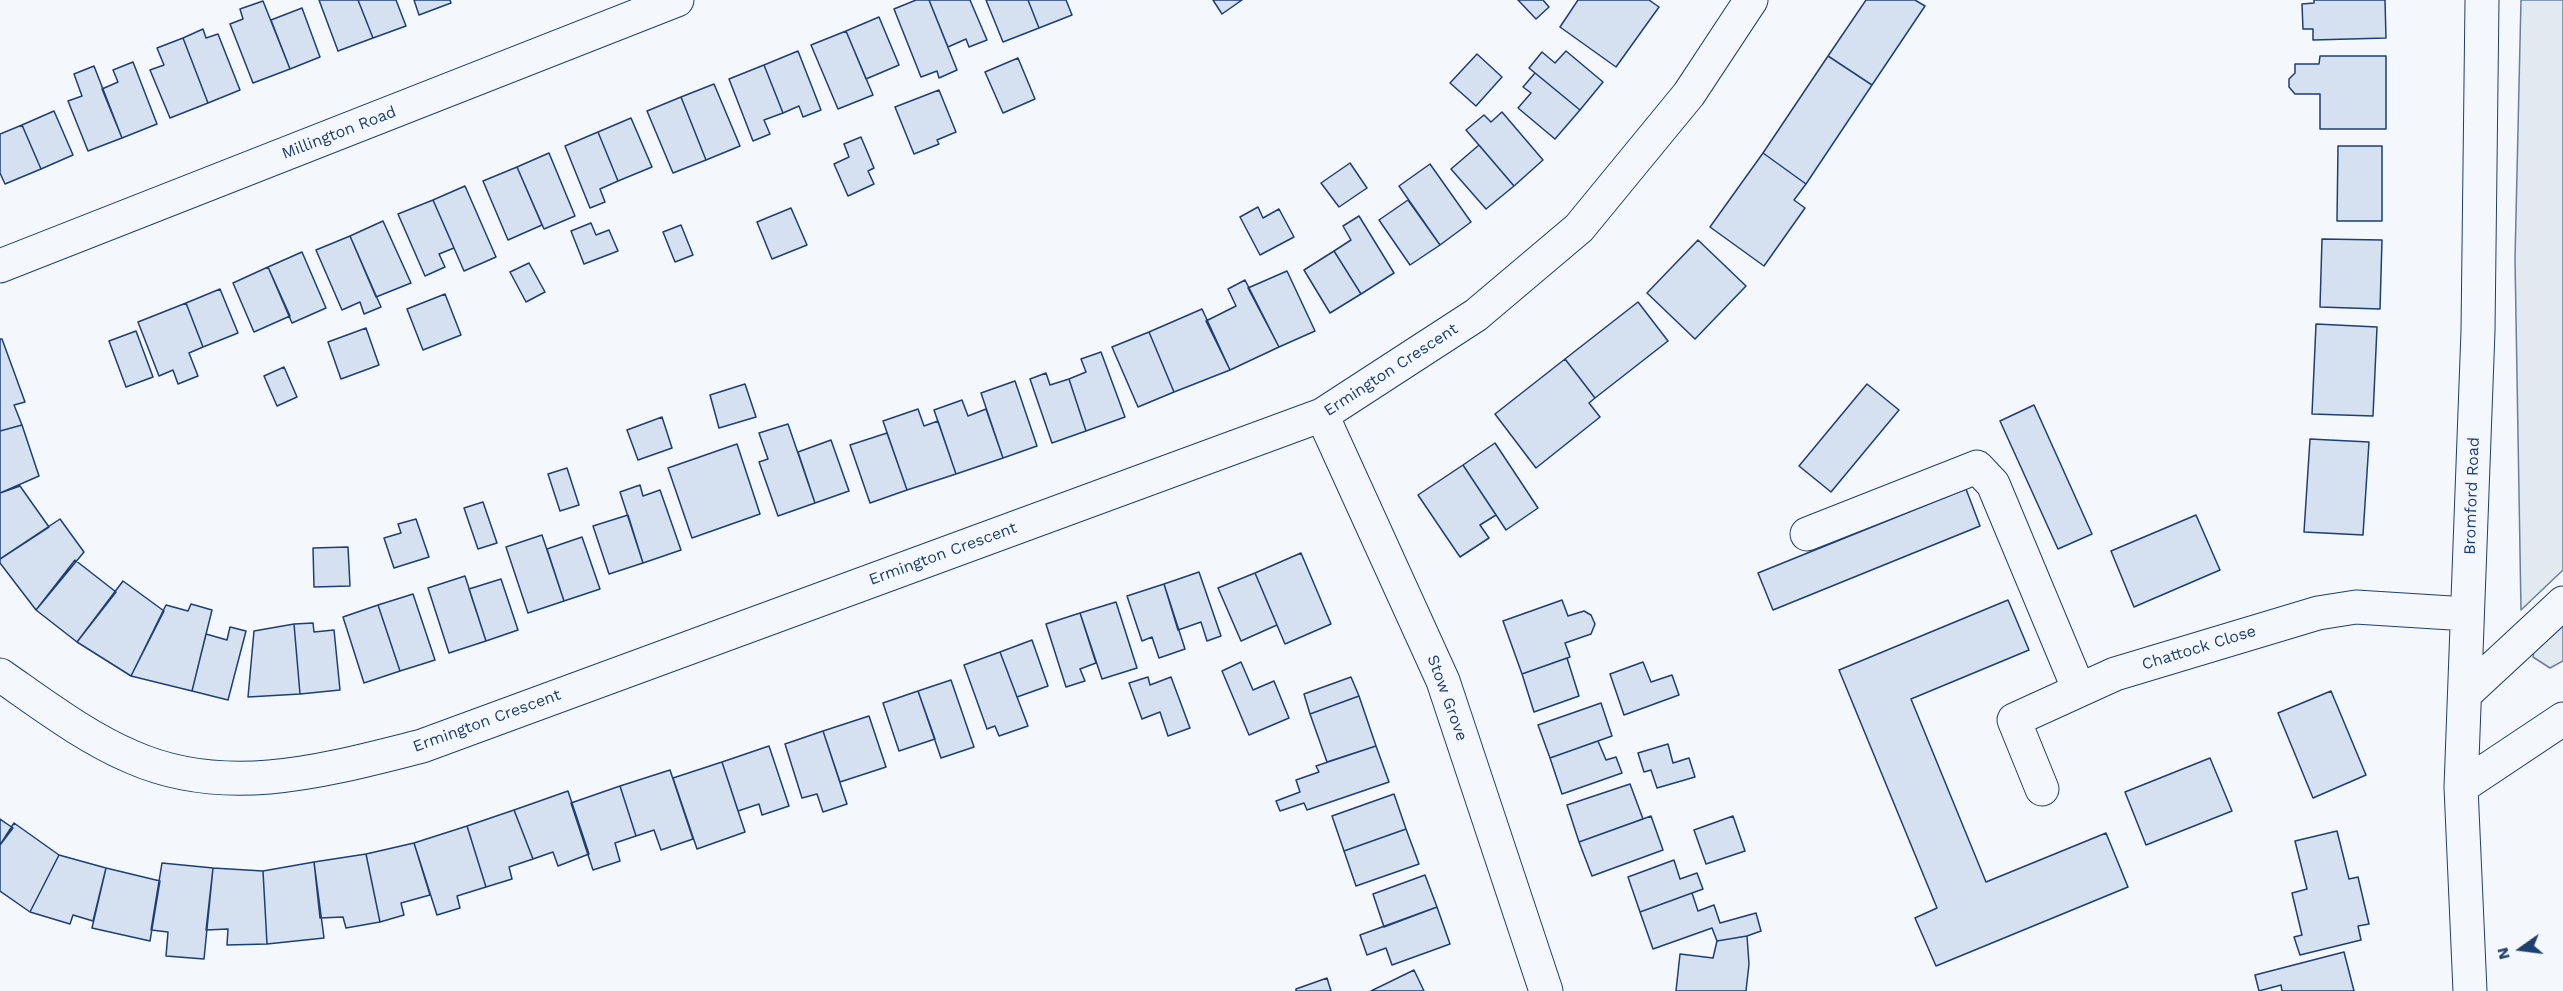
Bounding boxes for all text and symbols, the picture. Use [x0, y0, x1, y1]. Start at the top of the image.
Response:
street label: Millington Road [279, 102, 399, 164]
street label: Ermington Crescent [1320, 319, 1462, 421]
street label: Bromford Road [2460, 437, 2484, 555]
street label: Ermington Crescent [866, 518, 1020, 590]
street label: Chattock Close [2140, 622, 2258, 674]
street label: Stow Grove [1423, 652, 1471, 744]
street label: Ermington Crescent [410, 685, 564, 757]
north arrow [2491, 919, 2551, 979]
text: N [2492, 945, 2514, 962]

